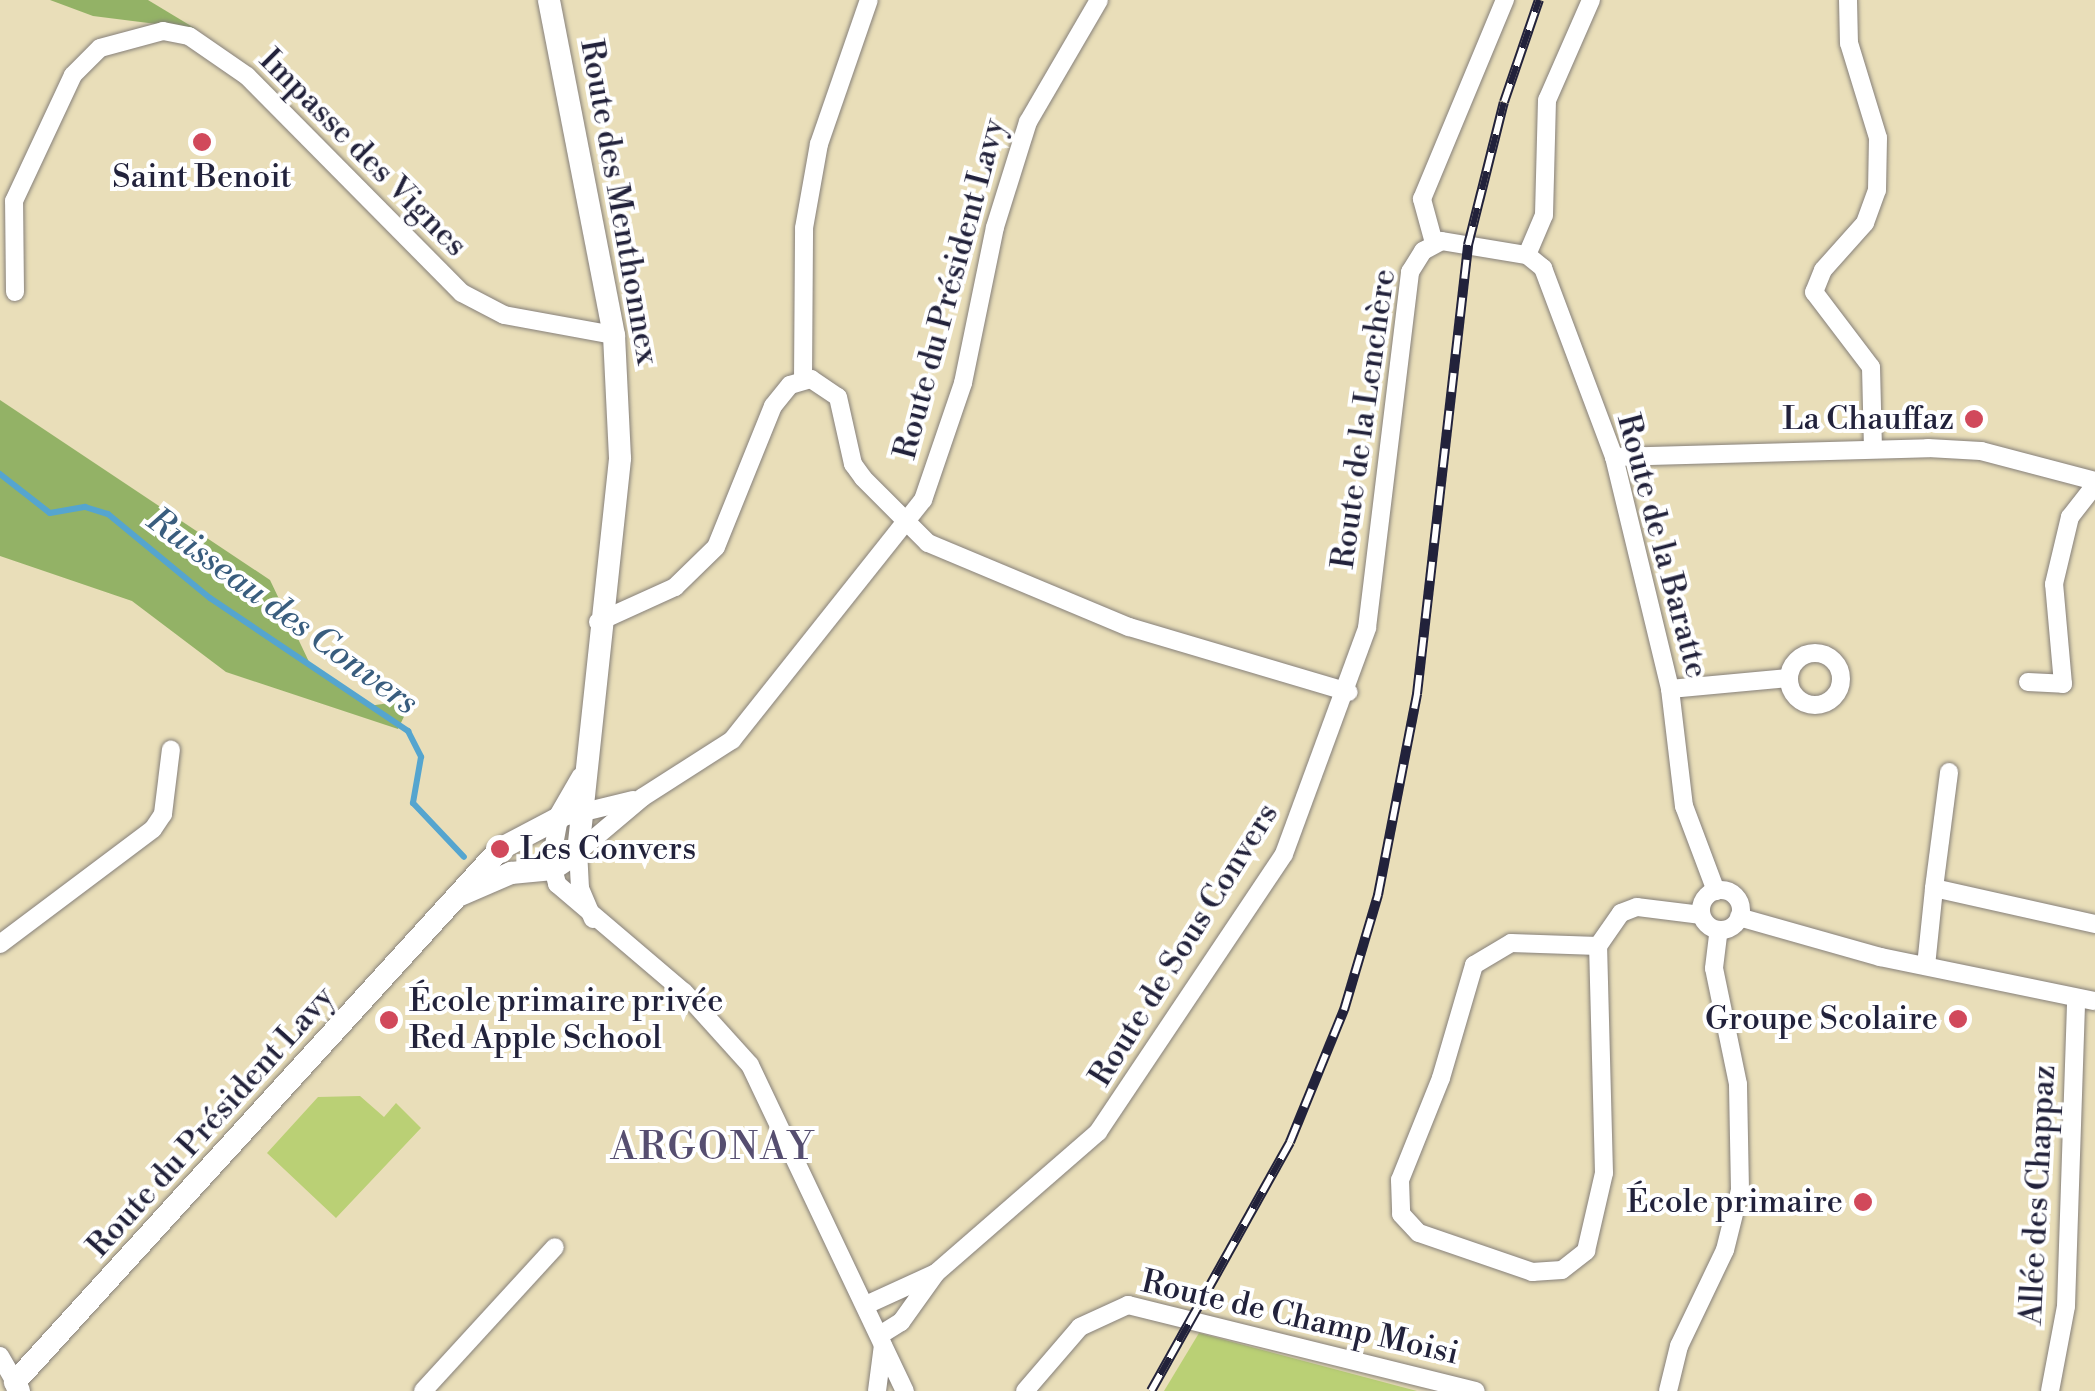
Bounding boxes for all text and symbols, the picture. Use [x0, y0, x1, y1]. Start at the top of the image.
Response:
street label: Route des Menthonnex [571, 36, 667, 368]
street label: Impasse des Vignes [251, 41, 475, 265]
street label: Route du Président Lavy [886, 114, 1014, 464]
marker: Saint Benoit [191, 131, 213, 153]
place label: Saint Benoit [112, 158, 292, 196]
street label: Route de la Lenchère [1324, 267, 1404, 571]
place label: La Chauffaz [1782, 400, 1954, 438]
marker: La Chauffaz [1963, 408, 1985, 430]
street label: Route de la Baratte [1608, 410, 1716, 682]
water label: Ruisseau des Convers [138, 500, 426, 724]
street label: Route de Sous Convers [1081, 796, 1287, 1094]
place label: Les Convers [520, 830, 696, 868]
marker: Les Convers [489, 838, 511, 860]
street label: Route du Président Lavy [79, 979, 343, 1265]
place label: École primaire privée Red Apple School [409, 983, 723, 1058]
place label: Groupe Scolaire [1705, 1000, 1938, 1038]
marker: Groupe Scolaire [1947, 1008, 1969, 1030]
marker: École primaire privée Red Apple School [378, 1009, 400, 1031]
street label: Allée des Chappaz [2012, 1064, 2064, 1326]
district label: ARGONAY [611, 1125, 815, 1171]
place label: École primaire [1626, 1183, 1843, 1221]
marker: École primaire [1852, 1191, 1874, 1213]
street label: Route de Champ Moisi [1138, 1263, 1462, 1373]

